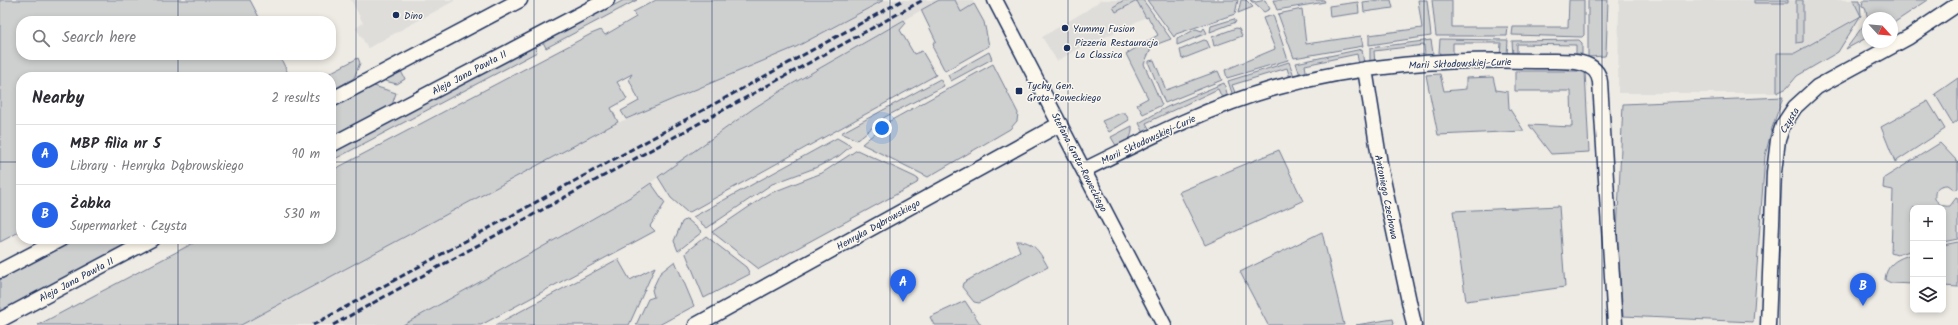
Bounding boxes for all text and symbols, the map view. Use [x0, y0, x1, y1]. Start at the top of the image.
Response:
place label: Dino [404, 8, 423, 24]
marker: Dino [391, 10, 401, 20]
north arrow [1862, 12, 1898, 48]
search box [16, 16, 336, 60]
place label: Yummy Fusion [1073, 21, 1135, 37]
marker: Yummy Fusion [1060, 23, 1070, 33]
text: Search here [62, 26, 136, 50]
icon: search [30, 27, 52, 49]
place label: Pizzeria Restauracja La Classica [1075, 35, 1158, 63]
marker: Pizzeria Restauracja La Classica [1062, 43, 1072, 53]
street label: Aleja Jana Pawła II [429, 46, 510, 99]
street label: Marii Skłodowskiej-Curie [1408, 54, 1512, 74]
place label: Tychy Gen. Grota-Roweckiego [1027, 78, 1101, 106]
text: Nearby [32, 85, 84, 112]
marker: Tychy Gen. Grota-Roweckiego [1014, 86, 1024, 96]
text: 2 results [272, 88, 320, 109]
street label: Czysta [1776, 104, 1804, 137]
street label: Stefana Grota-Roweckiego [1047, 110, 1111, 216]
street label: Marii Skłodowskiej-Curie [1098, 111, 1199, 169]
your location [872, 118, 892, 138]
text: MBP filia nr 5 [70, 132, 161, 156]
text: A [41, 144, 49, 165]
text: 90 m [292, 144, 320, 165]
street label: Antoniego Czechowa [1370, 153, 1402, 241]
text: Library · Henryka Dąbrowskiego [70, 156, 244, 177]
text: Żabka [70, 192, 111, 216]
street label: Henryka Dąbrowskiego [833, 195, 924, 255]
text: B [41, 204, 49, 225]
text: 530 m [284, 204, 320, 225]
map controls [1910, 205, 1946, 313]
button: + [1910, 205, 1946, 241]
text: Supermarket · Czysta [70, 216, 187, 237]
button: − [1910, 241, 1946, 277]
street label: Aleja Jana Pawła II [36, 253, 117, 306]
pin: A [890, 269, 916, 302]
pin: B [1850, 273, 1876, 306]
button: layers [1910, 277, 1946, 313]

